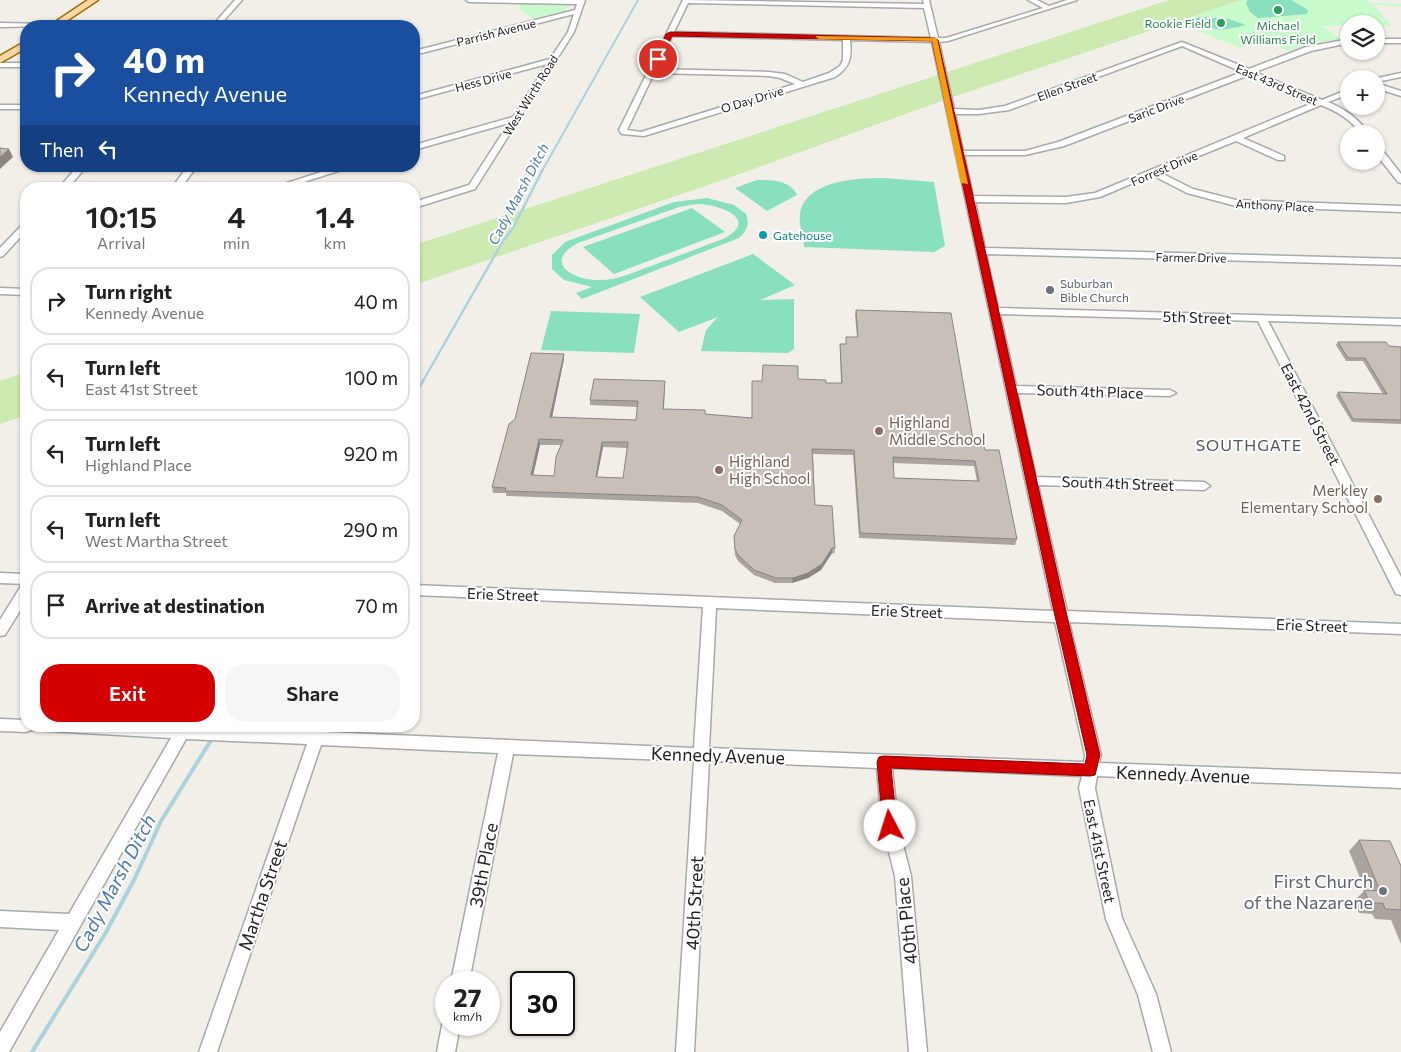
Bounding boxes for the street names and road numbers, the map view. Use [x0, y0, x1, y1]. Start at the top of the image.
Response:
street label: Parrish Avenue [455, 15, 537, 49]
street label: West Wirth Road [500, 52, 561, 138]
street label: East 43rd Street [1234, 60, 1320, 108]
street label: Hess Drive [453, 66, 513, 94]
street label: Ellen Street [1035, 69, 1099, 103]
street label: O Day Drive [719, 83, 785, 115]
street label: Saric Drive [1126, 91, 1186, 125]
street label: Forrest Drive [1129, 148, 1199, 188]
street label: Anthony Place [1235, 196, 1315, 214]
street label: Farmer Drive [1156, 249, 1226, 265]
street label: 5th Street [1162, 307, 1232, 327]
street label: East 42nd Street [1278, 360, 1344, 468]
street label: South 4th Place [1036, 380, 1144, 402]
street label: South 4th Street [1061, 472, 1175, 494]
street label: Erie Street [467, 584, 539, 604]
street label: Erie Street [871, 601, 943, 621]
street label: Erie Street [1276, 615, 1348, 635]
street label: Kennedy Avenue [651, 742, 785, 768]
street label: Kennedy Avenue [1116, 761, 1250, 787]
street label: East 41st Street [1080, 797, 1120, 905]
street label: 39th Place [464, 821, 502, 909]
street label: Martha Street [233, 837, 291, 953]
street label: 40th Street [681, 855, 707, 951]
street label: 40th Place [890, 876, 922, 966]

